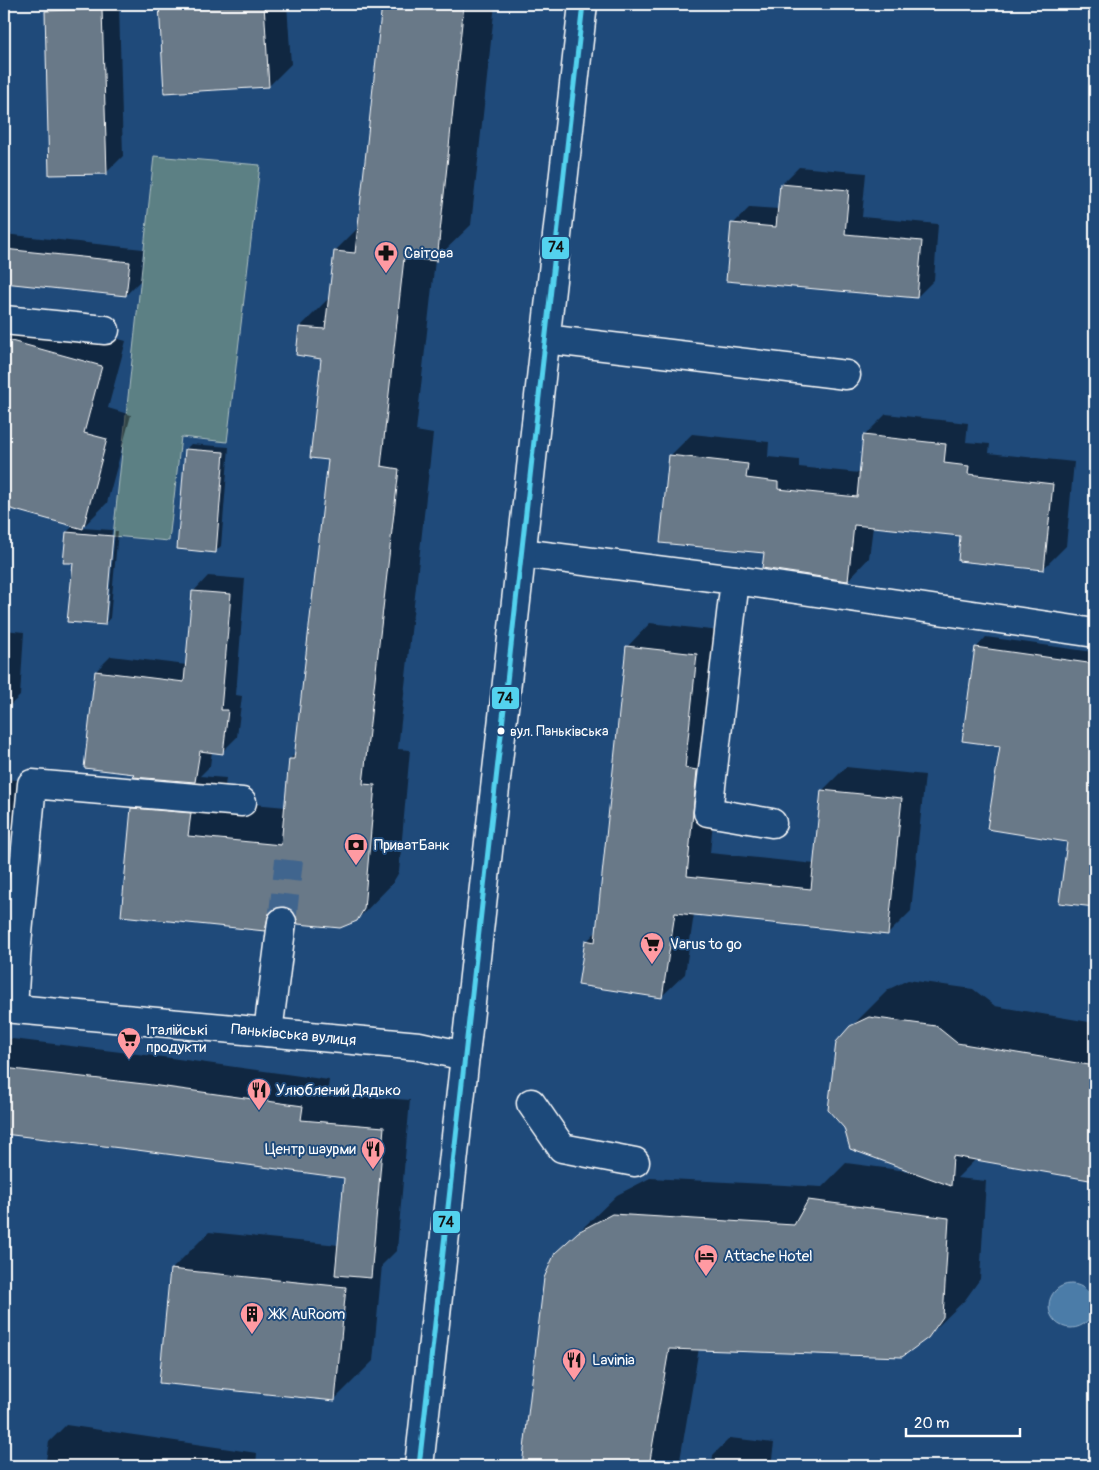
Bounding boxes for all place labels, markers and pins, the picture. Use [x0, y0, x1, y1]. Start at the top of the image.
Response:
pharmacy icon: Світова [373, 240, 399, 274]
place label: Світова [404, 244, 453, 263]
place label: вул. Паньківська [510, 723, 609, 740]
marker: вул. Паньківська [496, 726, 506, 736]
bank icon: ПриватБанк [343, 832, 369, 866]
place label: ПриватБанк [374, 836, 450, 855]
supermarket icon: Varus to go [639, 931, 665, 965]
place label: Varus to go [670, 935, 742, 954]
place label: Італійські продукти [146, 1021, 208, 1057]
supermarket icon: Італійські продукти [116, 1026, 142, 1060]
restaurant icon: Улюблений Дядько [246, 1077, 272, 1111]
place label: Улюблений Дядько [276, 1081, 401, 1100]
restaurant icon: Центр шаурми [360, 1136, 386, 1170]
place label: Центр шаурми [265, 1140, 356, 1159]
hotel icon: Attache Hotel [693, 1243, 719, 1277]
place label: Attache Hotel [724, 1247, 813, 1266]
building icon: ЖК AuRoom [239, 1301, 265, 1335]
place label: ЖК AuRoom [268, 1305, 345, 1324]
restaurant icon: Lavinia [561, 1347, 587, 1381]
place label: Lavinia [592, 1351, 635, 1370]

